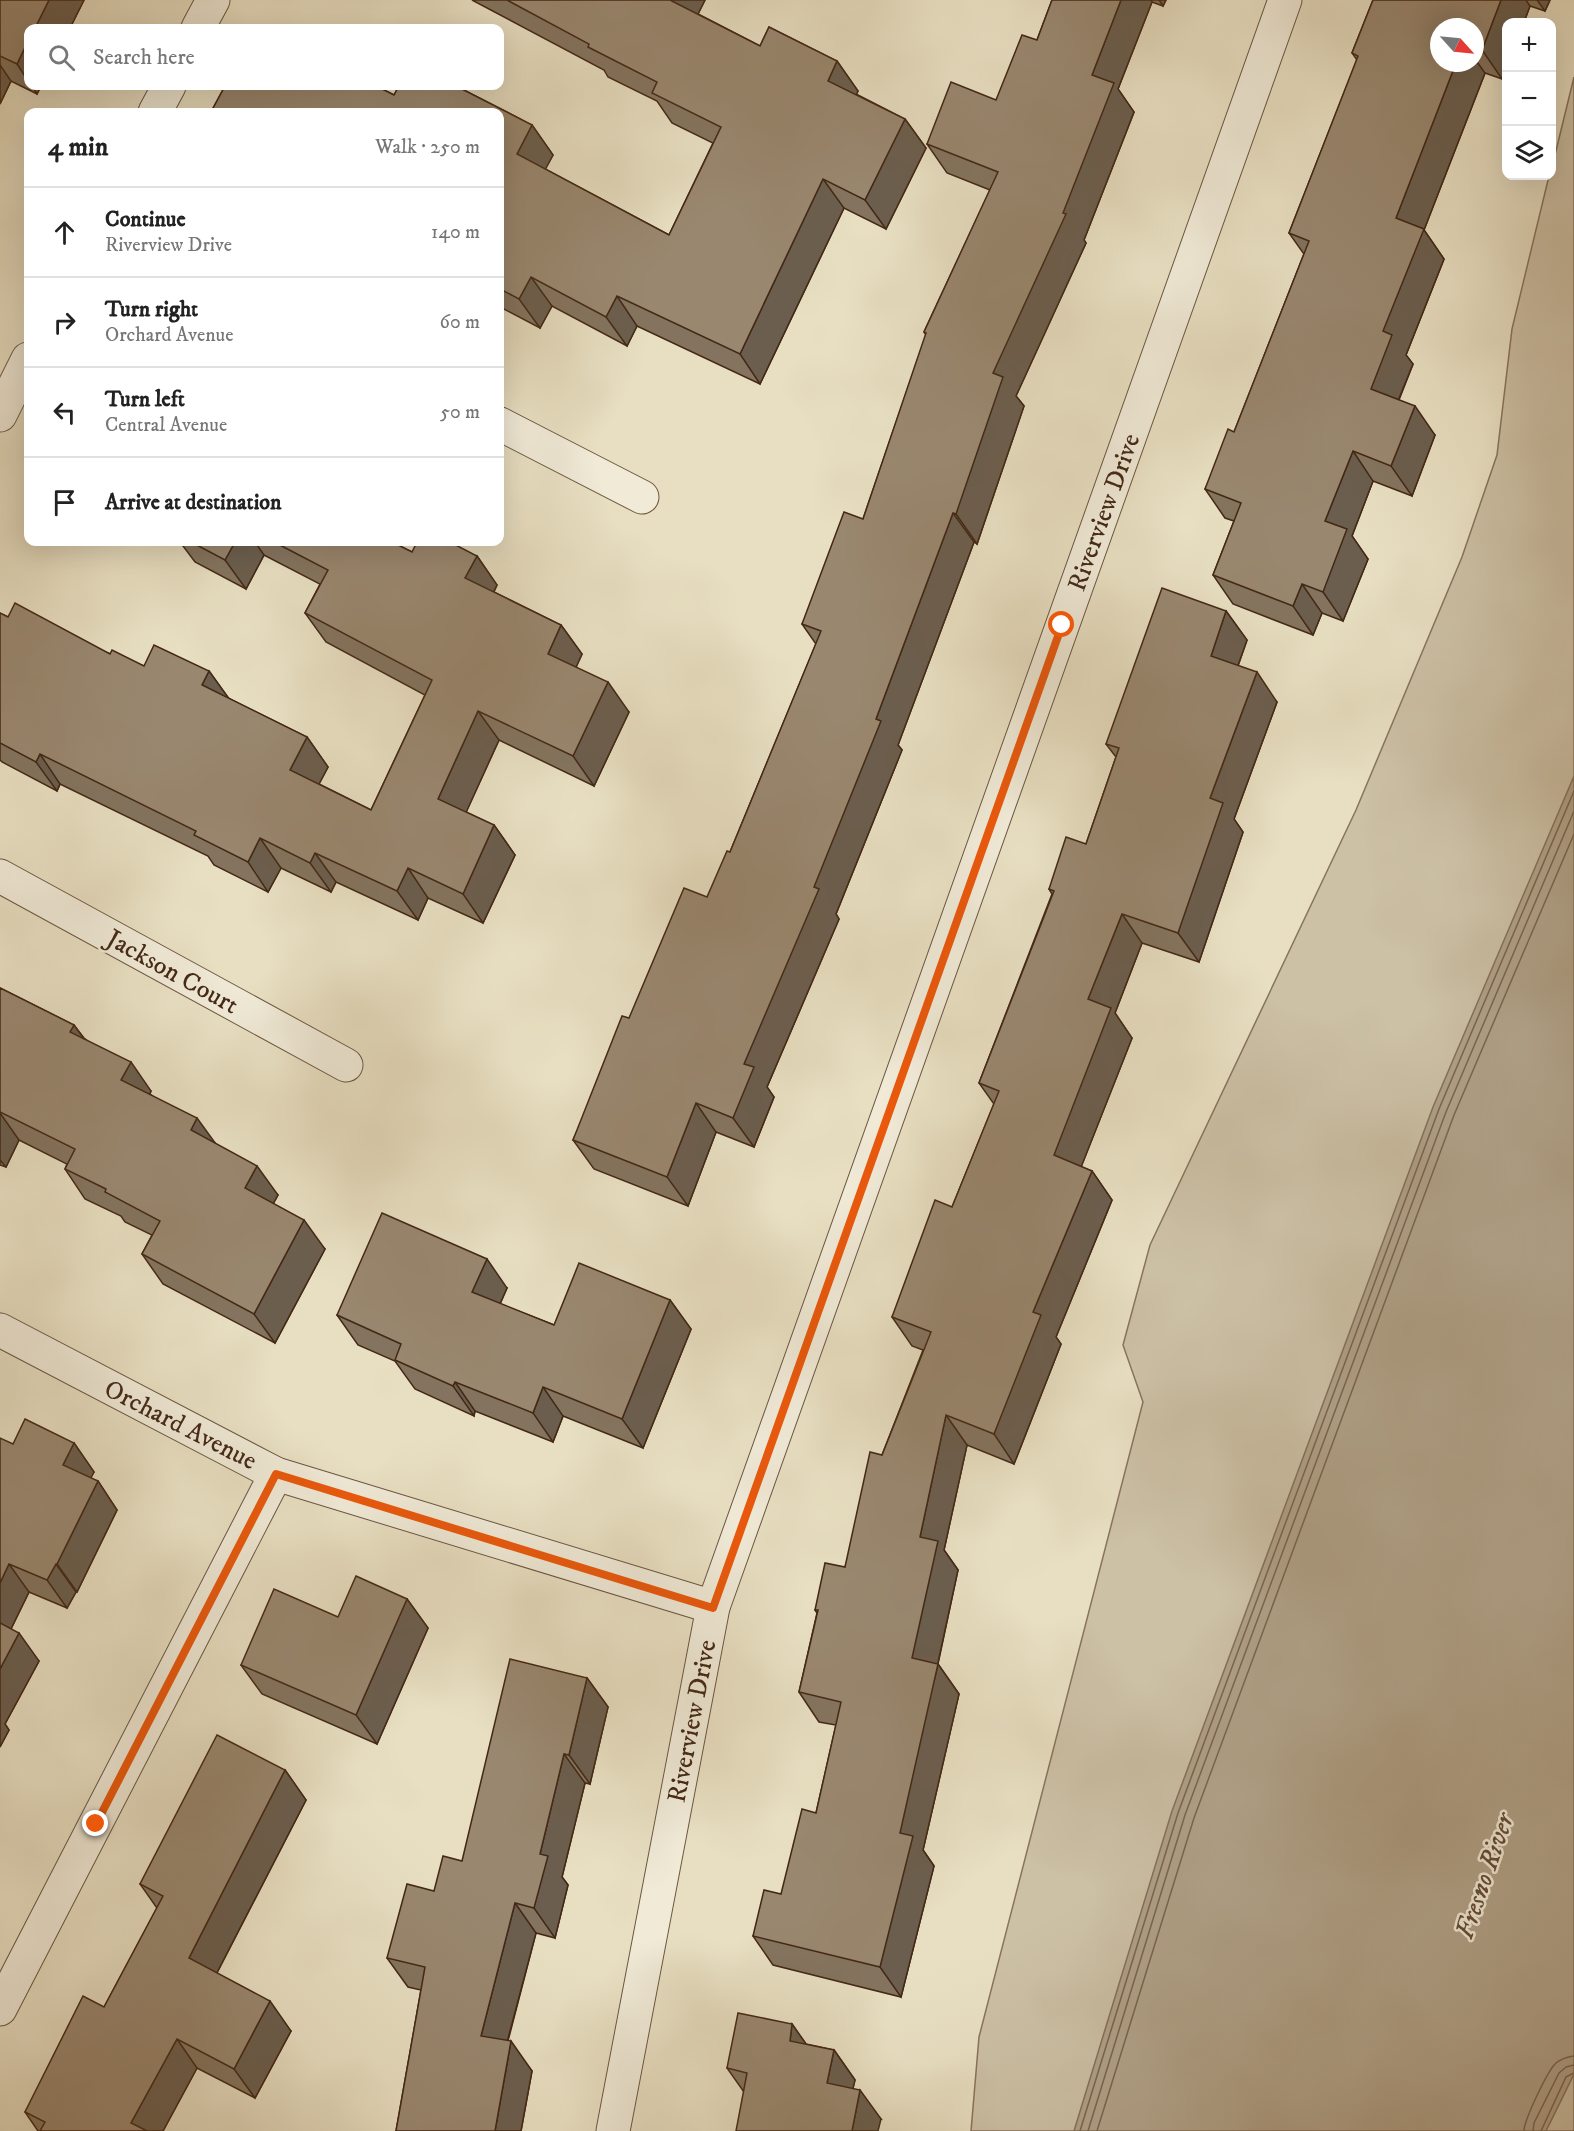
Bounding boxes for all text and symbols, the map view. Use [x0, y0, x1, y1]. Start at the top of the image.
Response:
north arrow [1430, 18, 1484, 72]
map controls [1502, 18, 1556, 180]
button: + [1502, 18, 1556, 72]
search box [24, 24, 504, 90]
icon: search [45, 41, 78, 74]
text: Search here [93, 44, 195, 71]
button: − [1502, 72, 1556, 126]
button: layers [1502, 126, 1556, 180]
text: 4 min [48, 131, 108, 164]
text: Walk · 250 m [375, 135, 480, 160]
text: Continue [105, 206, 186, 233]
icon: ahead [48, 216, 81, 249]
text: 140 m [431, 220, 480, 245]
text: Riverview Drive [105, 233, 232, 258]
text: Turn right [105, 296, 198, 323]
icon: right [48, 306, 81, 339]
text: 60 m [440, 310, 480, 335]
text: Orchard Avenue [105, 323, 233, 348]
text: Turn left [105, 386, 185, 413]
icon: left [48, 396, 81, 429]
text: 50 m [440, 400, 480, 425]
text: Central Avenue [105, 413, 227, 438]
street label: Riverview Drive [1061, 429, 1148, 596]
icon: arrive [48, 486, 81, 519]
text: Arrive at destination [105, 489, 282, 516]
route start [1048, 611, 1074, 637]
street label: Jackson Court [99, 922, 244, 1022]
street label: Orchard Avenue [98, 1373, 262, 1478]
street label: Riverview Drive [661, 1637, 724, 1805]
water label: Fresno River [1448, 1807, 1523, 1944]
route end [82, 1810, 108, 1836]

